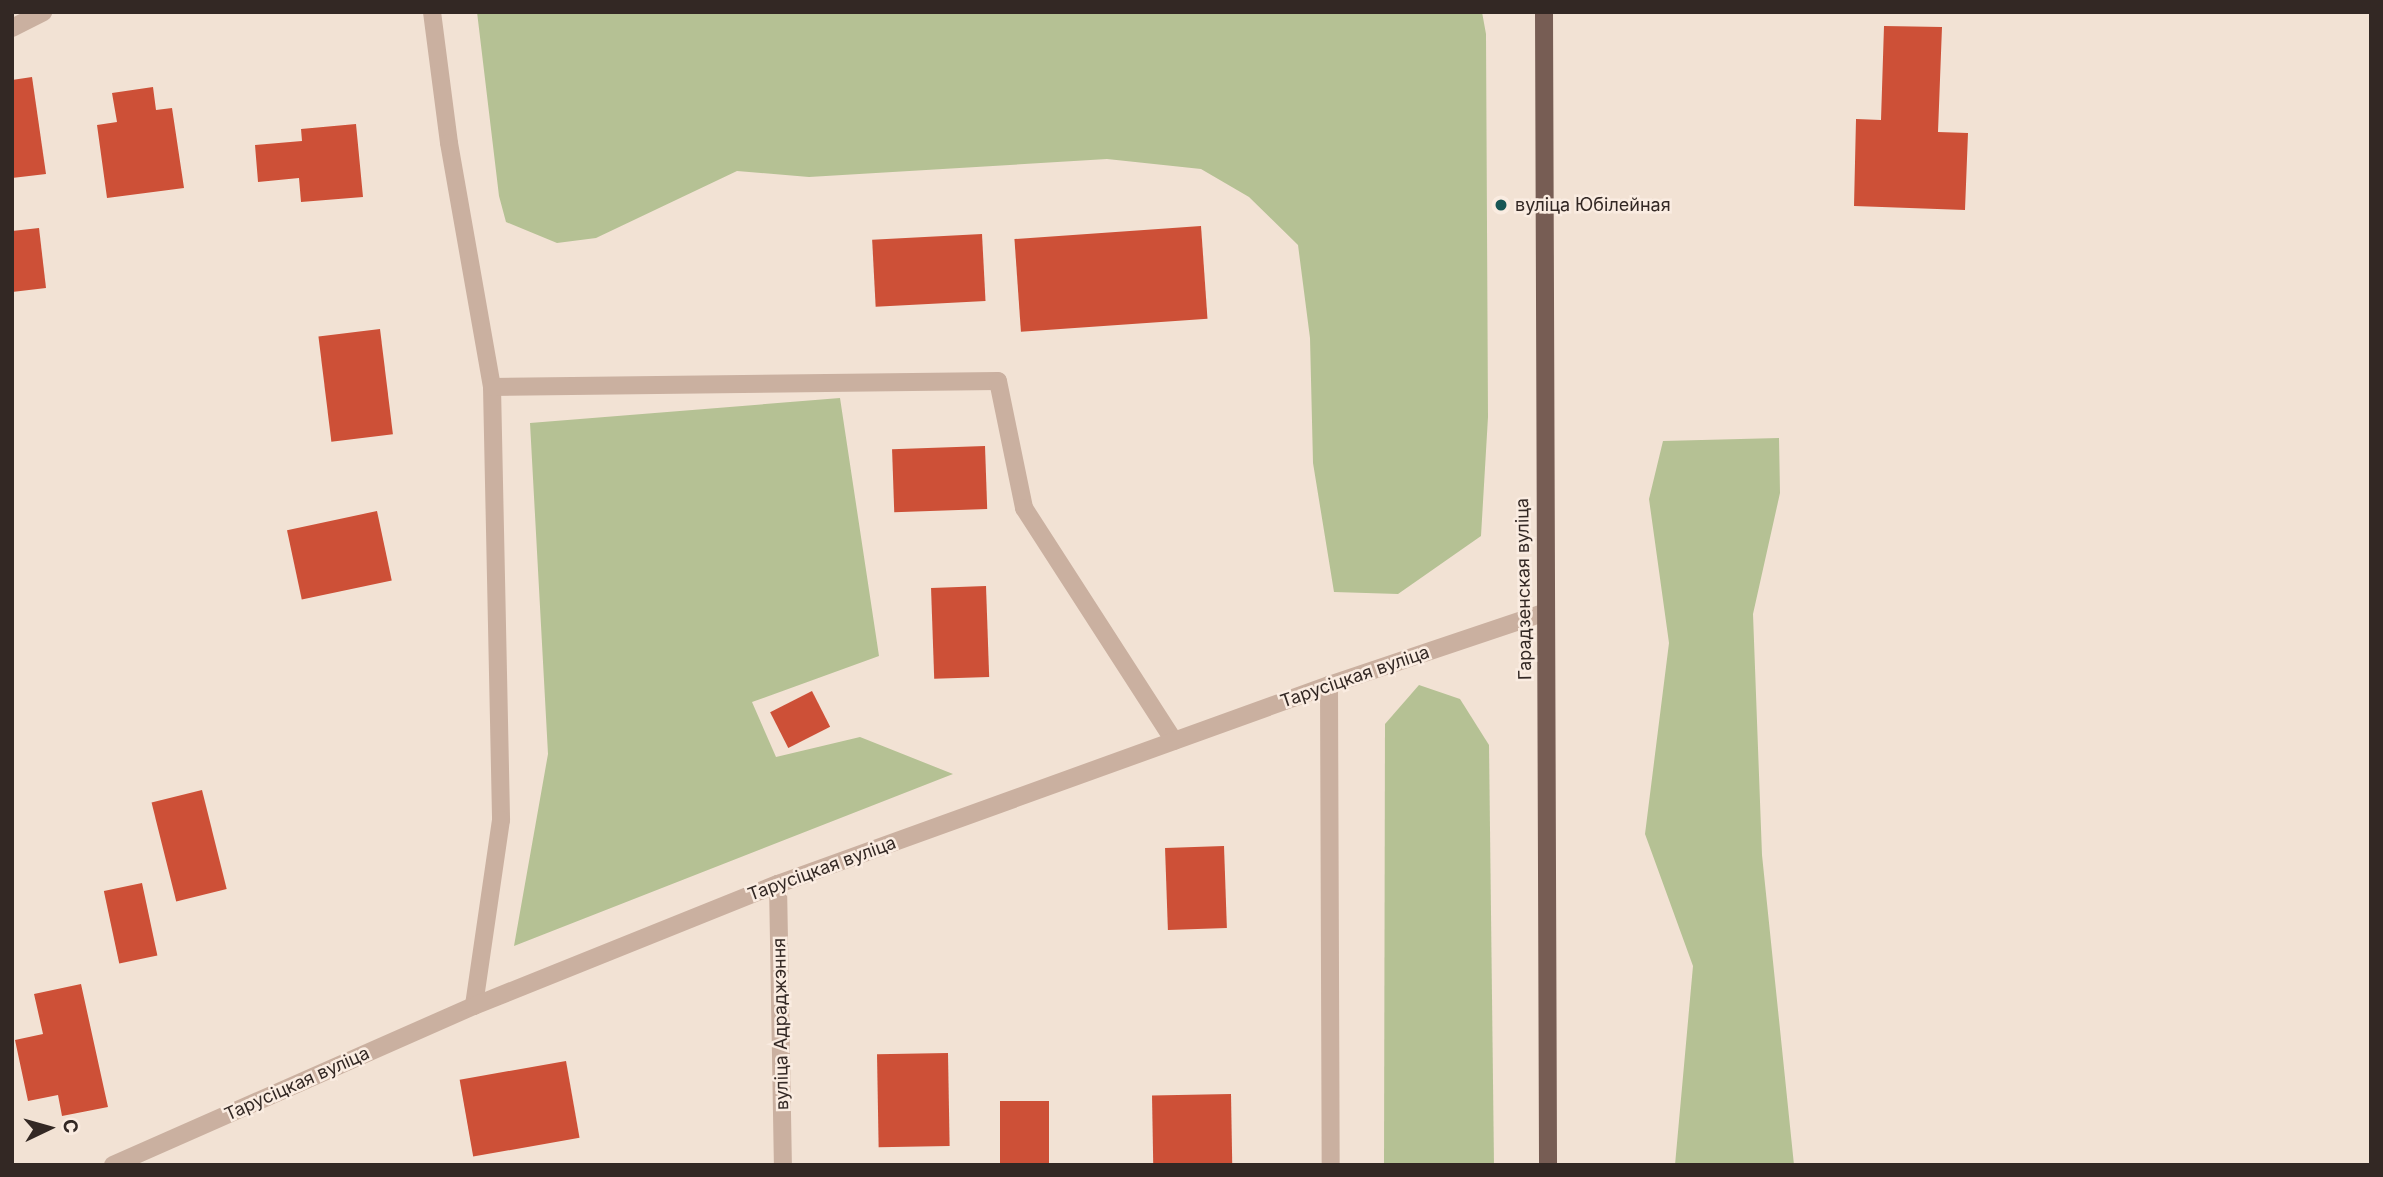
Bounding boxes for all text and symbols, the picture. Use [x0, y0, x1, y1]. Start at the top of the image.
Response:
place label: вуліца Юбілейная [1515, 194, 1671, 216]
marker: вуліца Юбілейная [1493, 197, 1509, 213]
street label: Гарадзенская вуліца [1512, 498, 1536, 680]
street label: Тарусіцкая вуліца [1278, 641, 1432, 713]
street label: Тарусіцкая вуліца [745, 832, 899, 906]
street label: вуліца Адраджэння [769, 938, 793, 1110]
street label: Тарусіцкая вуліца [221, 1042, 373, 1126]
north arrow [14, 1093, 84, 1163]
text: С [58, 1118, 82, 1134]

